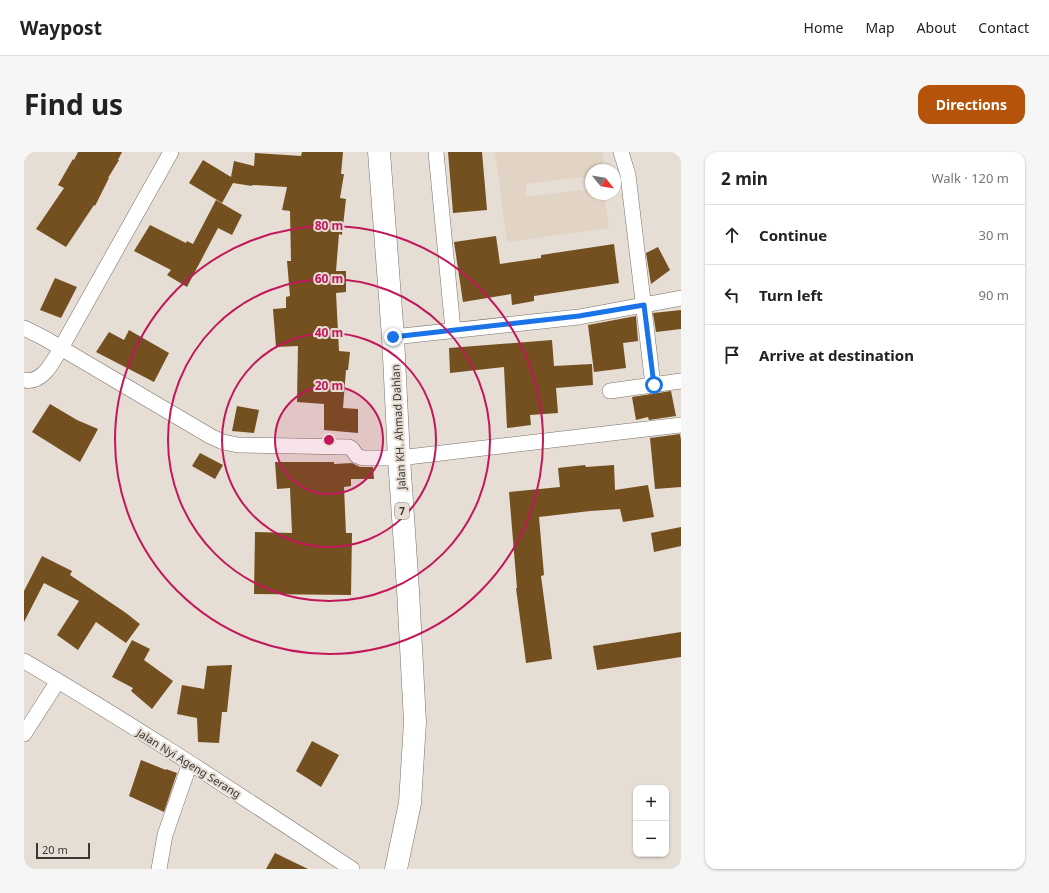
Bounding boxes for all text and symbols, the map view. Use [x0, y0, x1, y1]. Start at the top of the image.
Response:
text: Waypost [20, 15, 102, 41]
text: Home [804, 18, 843, 37]
text: Map [865, 18, 895, 37]
text: About [917, 18, 956, 37]
text: Contact [978, 18, 1029, 37]
text: Find us [24, 85, 123, 123]
button: Directions [918, 85, 1025, 124]
north arrow [585, 164, 621, 200]
text: 2 min [721, 167, 768, 190]
text: Walk · 120 m [931, 169, 1009, 187]
text: 80 m [315, 217, 343, 234]
icon: ahead [721, 224, 743, 246]
text: Continue [759, 225, 827, 245]
text: 30 m [979, 226, 1009, 244]
text: 60 m [315, 270, 343, 287]
icon: left [721, 284, 743, 306]
text: Turn left [759, 285, 823, 305]
text: 90 m [979, 286, 1009, 304]
text: 40 m [315, 324, 343, 341]
route end [384, 328, 402, 346]
icon: arrive [721, 344, 743, 366]
text: Arrive at destination [759, 345, 914, 365]
street label: Jalan KH. Ahmad Dahlan [387, 364, 409, 491]
route start [645, 376, 663, 394]
text: 20 m [315, 377, 343, 394]
centre of rings [322, 433, 336, 447]
road number: 7 [395, 503, 409, 519]
street label: Jalan Nyi Ageng Serang [133, 724, 244, 801]
map controls [633, 785, 669, 857]
button: + [633, 785, 669, 821]
button: − [633, 821, 669, 857]
scale bar [36, 841, 90, 860]
text: 20 m [42, 842, 68, 857]

